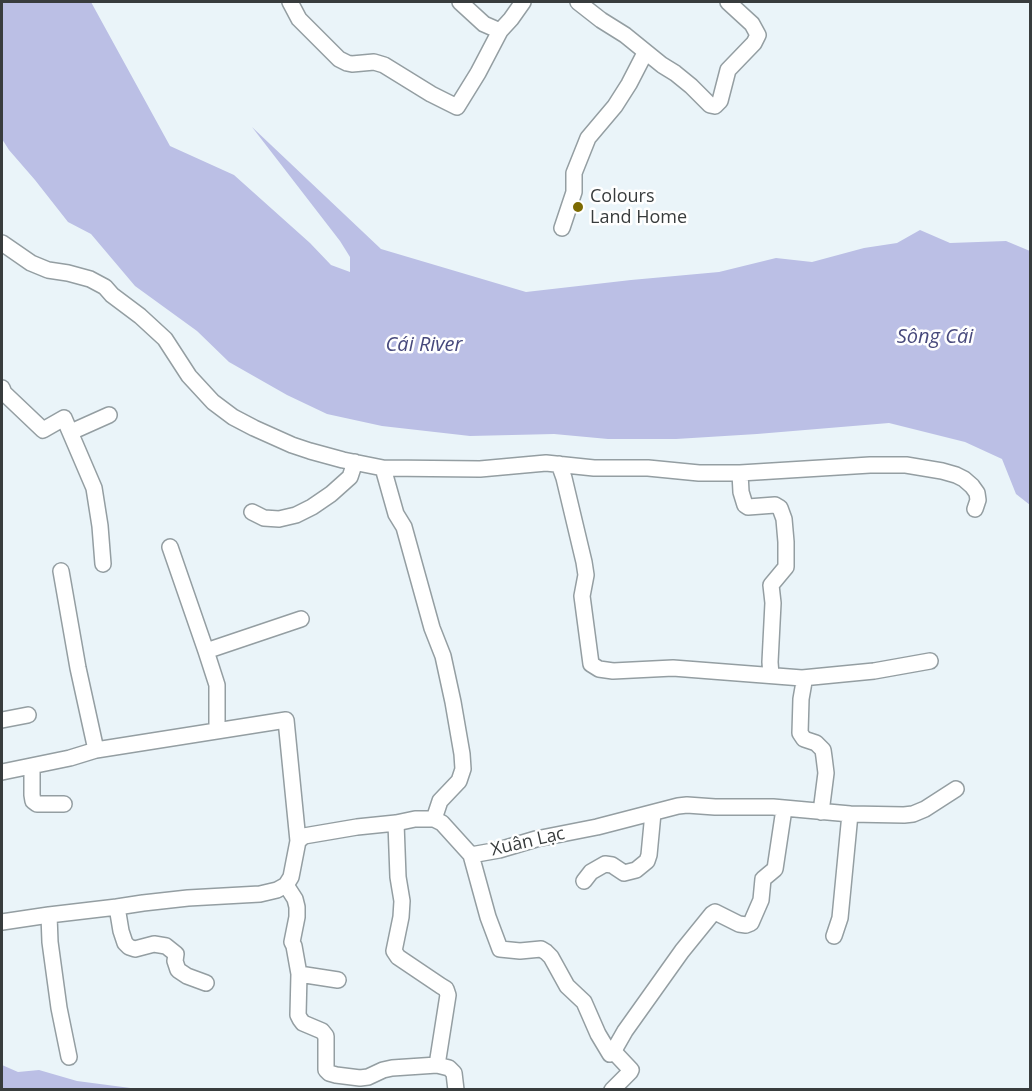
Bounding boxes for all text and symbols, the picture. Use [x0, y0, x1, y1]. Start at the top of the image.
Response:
place label: Colours Land Home [590, 186, 687, 228]
marker: Colours Land Home [571, 200, 585, 214]
water label: Sông Cái [897, 325, 973, 349]
water label: Cái River [386, 333, 462, 357]
street label: Xuân Lạc [489, 823, 567, 861]

